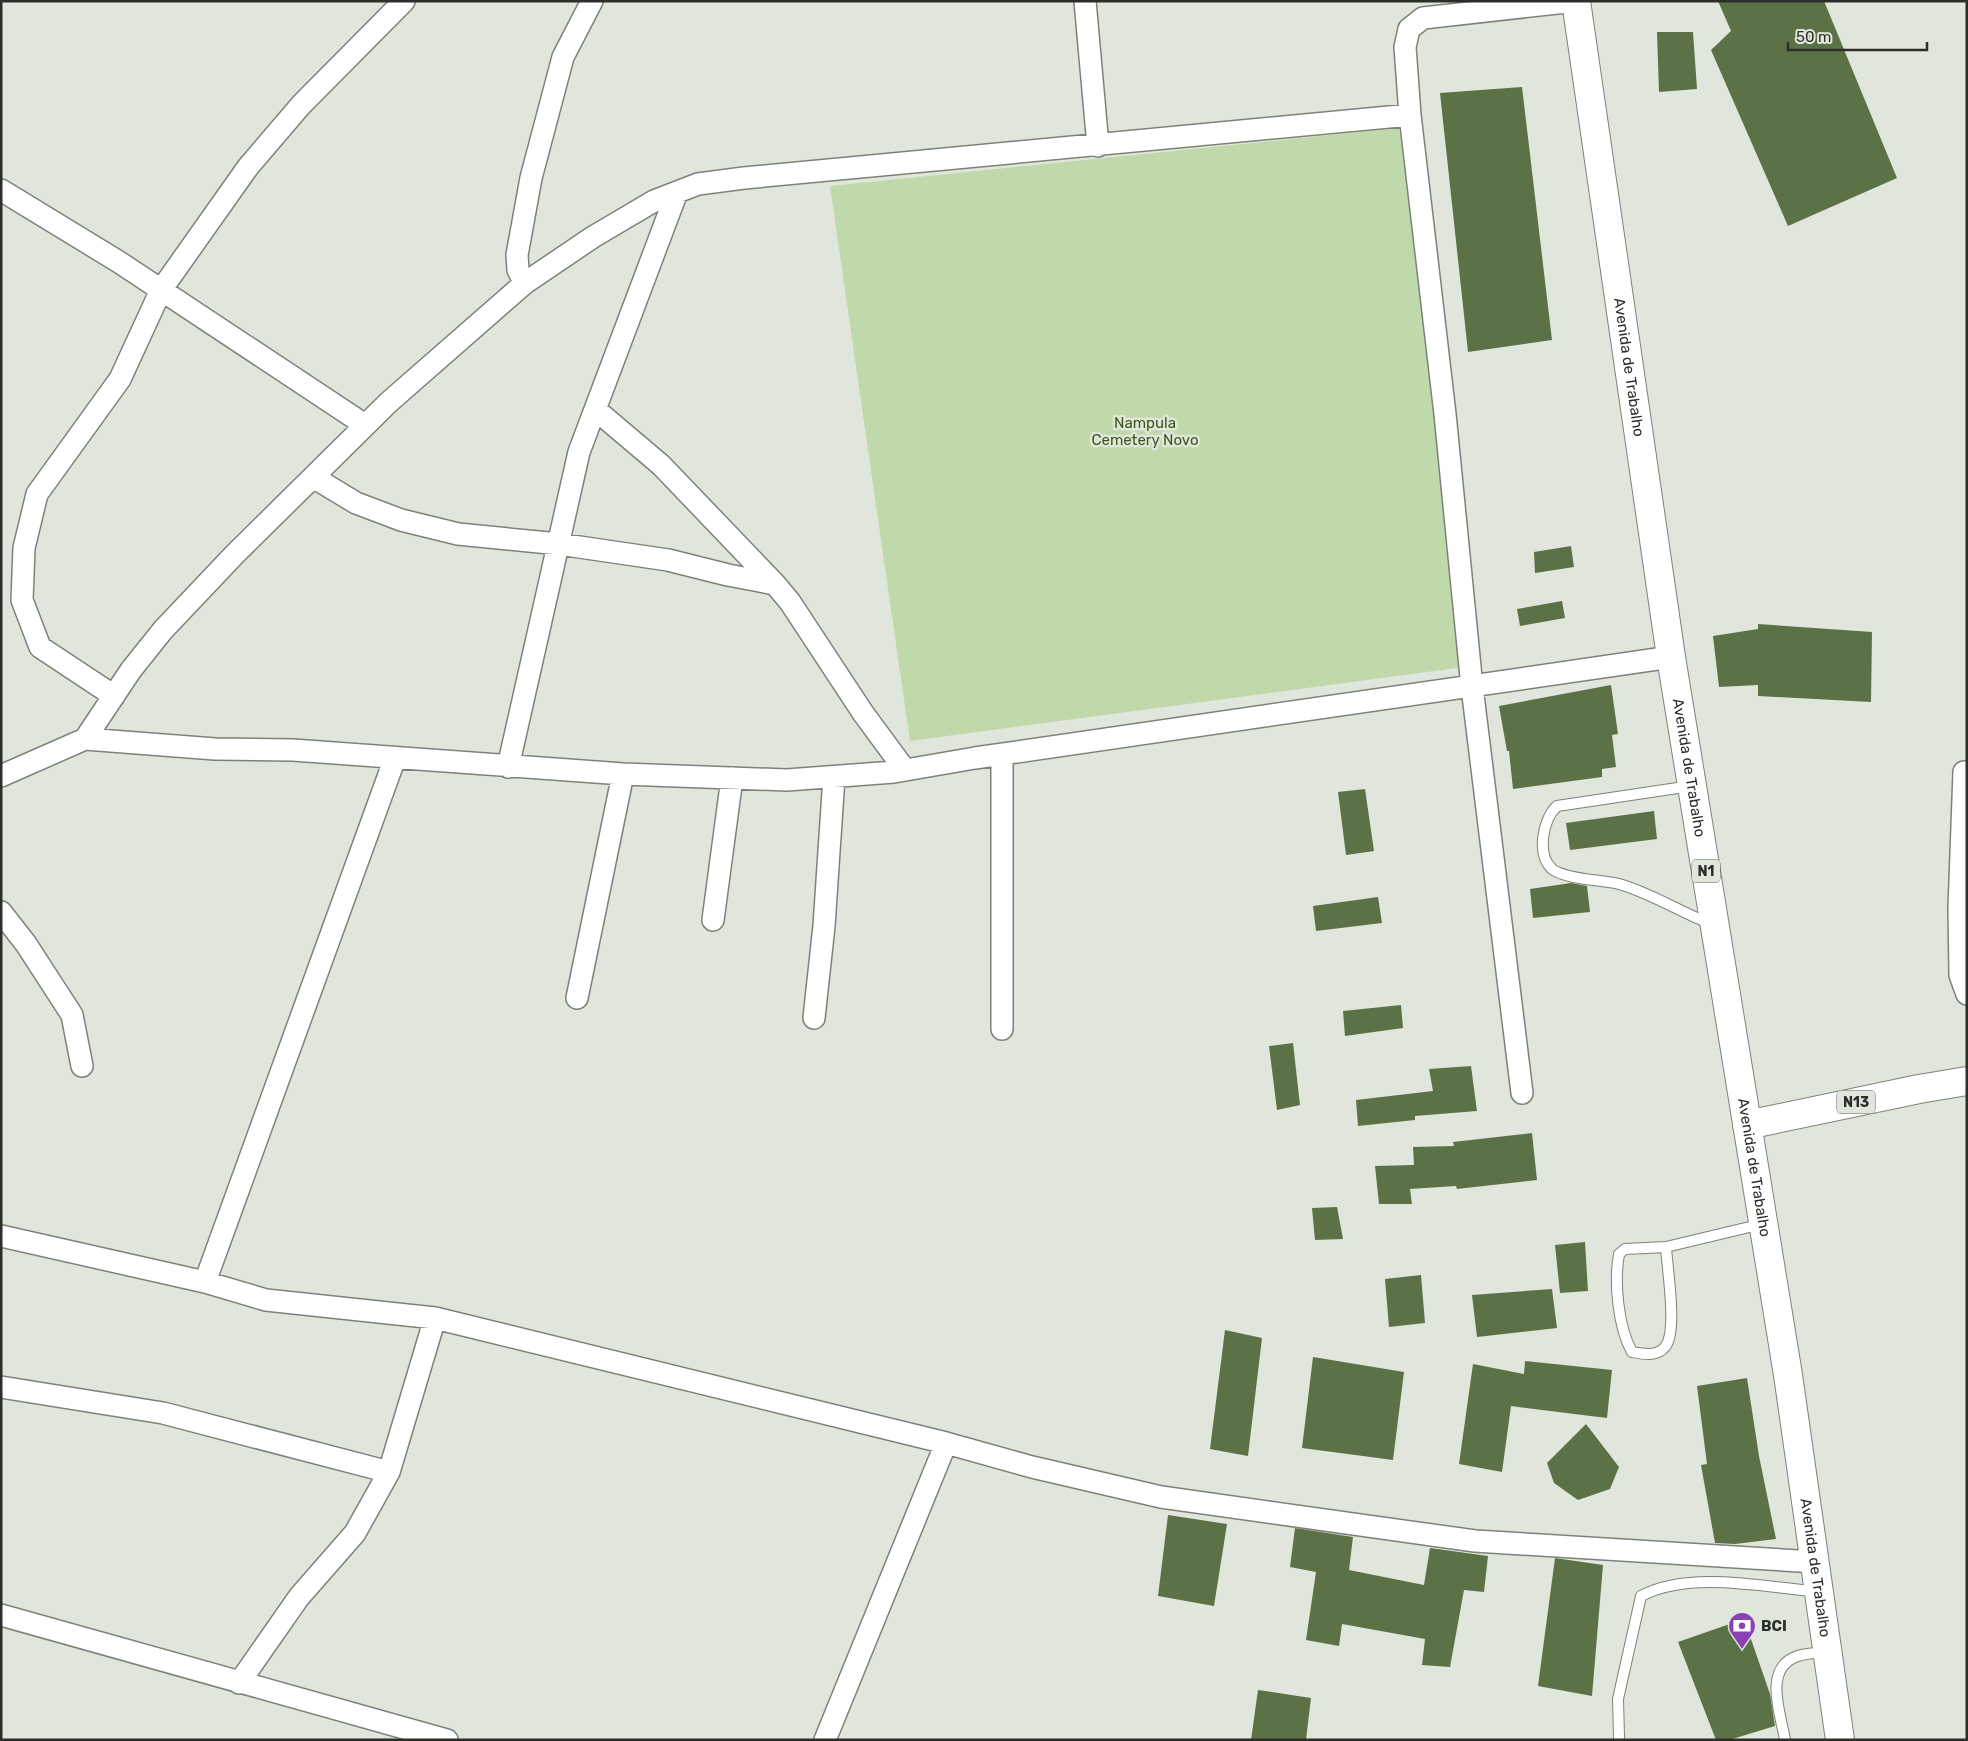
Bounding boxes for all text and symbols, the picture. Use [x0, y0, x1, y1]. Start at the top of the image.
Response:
scale bar [1788, 20, 1927, 52]
text: 50 m [1796, 28, 1831, 46]
street label: Avenida de Trabalho [1610, 296, 1648, 438]
park label: Nampula Cemetery Novo [1092, 414, 1199, 449]
street label: Avenida de Trabalho [1669, 697, 1709, 838]
road number: N1 [1692, 859, 1720, 882]
road number: N13 [1837, 1090, 1875, 1114]
street label: Avenida de Trabalho [1734, 1097, 1774, 1238]
street label: Avenida de Trabalho [1797, 1497, 1834, 1638]
bank icon: BCI [1727, 1611, 1757, 1650]
place label: BCI [1761, 1617, 1787, 1635]

